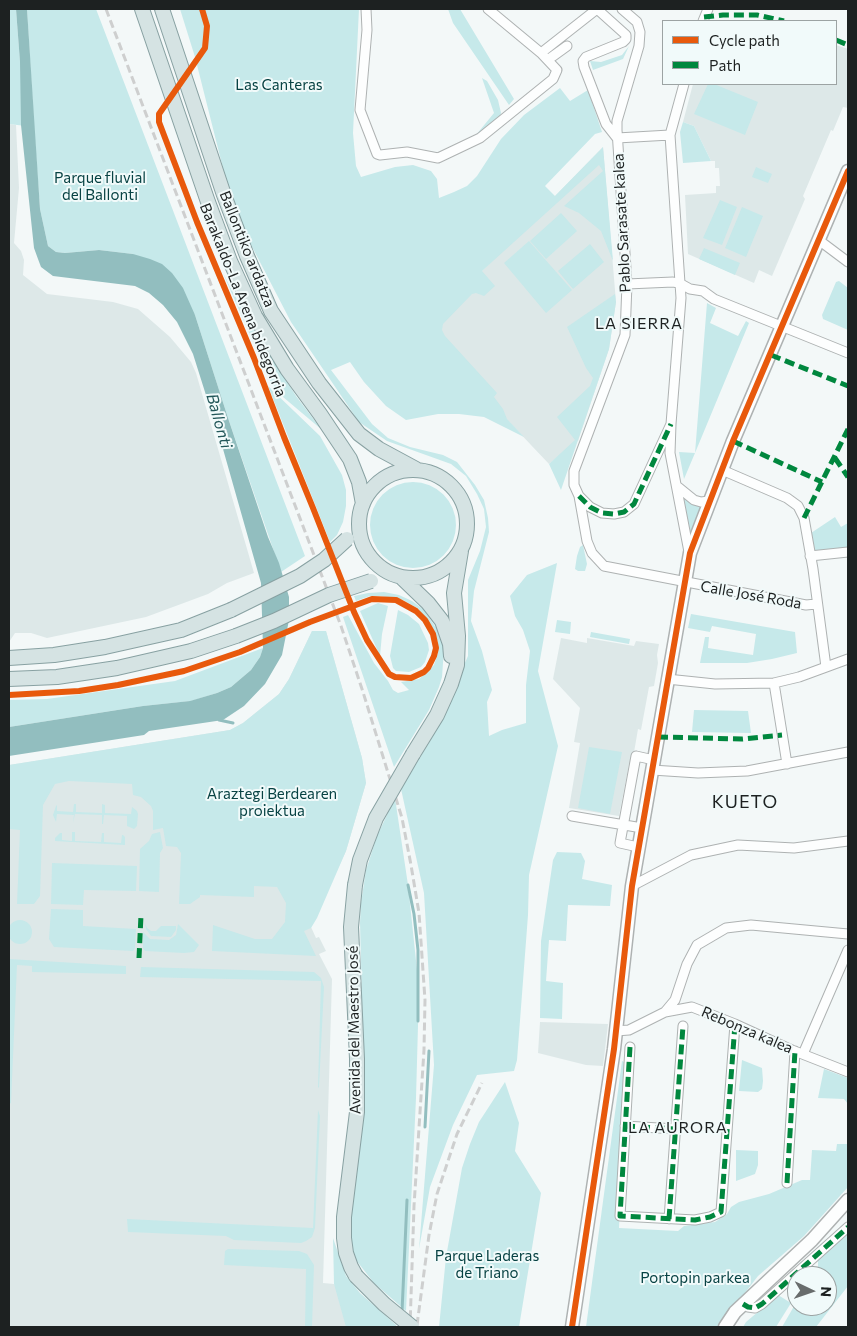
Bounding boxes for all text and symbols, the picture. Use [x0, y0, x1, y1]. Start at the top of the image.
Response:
legend [662, 20, 837, 85]
text: Cycle path [709, 31, 780, 49]
text: Path [709, 56, 741, 74]
park label: Las Canteras [235, 76, 323, 94]
street label: Pablo Sarasate kalea [609, 153, 635, 293]
park label: Parque fluvial del Ballonti [54, 169, 146, 204]
street label: Ballontiko ardatza [215, 188, 279, 310]
street label: Barakaldo-La Arena bidegorria [196, 200, 290, 400]
district label: LA SIERRA [594, 314, 684, 334]
water label: Ballonti [202, 391, 236, 451]
street label: Calle José Roda [699, 577, 803, 613]
park label: Araztegi Berdearen proiektua [207, 785, 337, 820]
district label: KUETO [711, 791, 779, 813]
street label: Avenida del Maestro José [344, 946, 364, 1114]
street label: Rebonza kalea [699, 1003, 795, 1057]
district label: LA AURORA [627, 1118, 729, 1138]
park label: Parque Laderas de Triano [435, 1247, 539, 1282]
north arrow [787, 1266, 837, 1316]
park label: Portopin parkea [640, 1269, 750, 1287]
text: N [818, 1286, 835, 1297]

